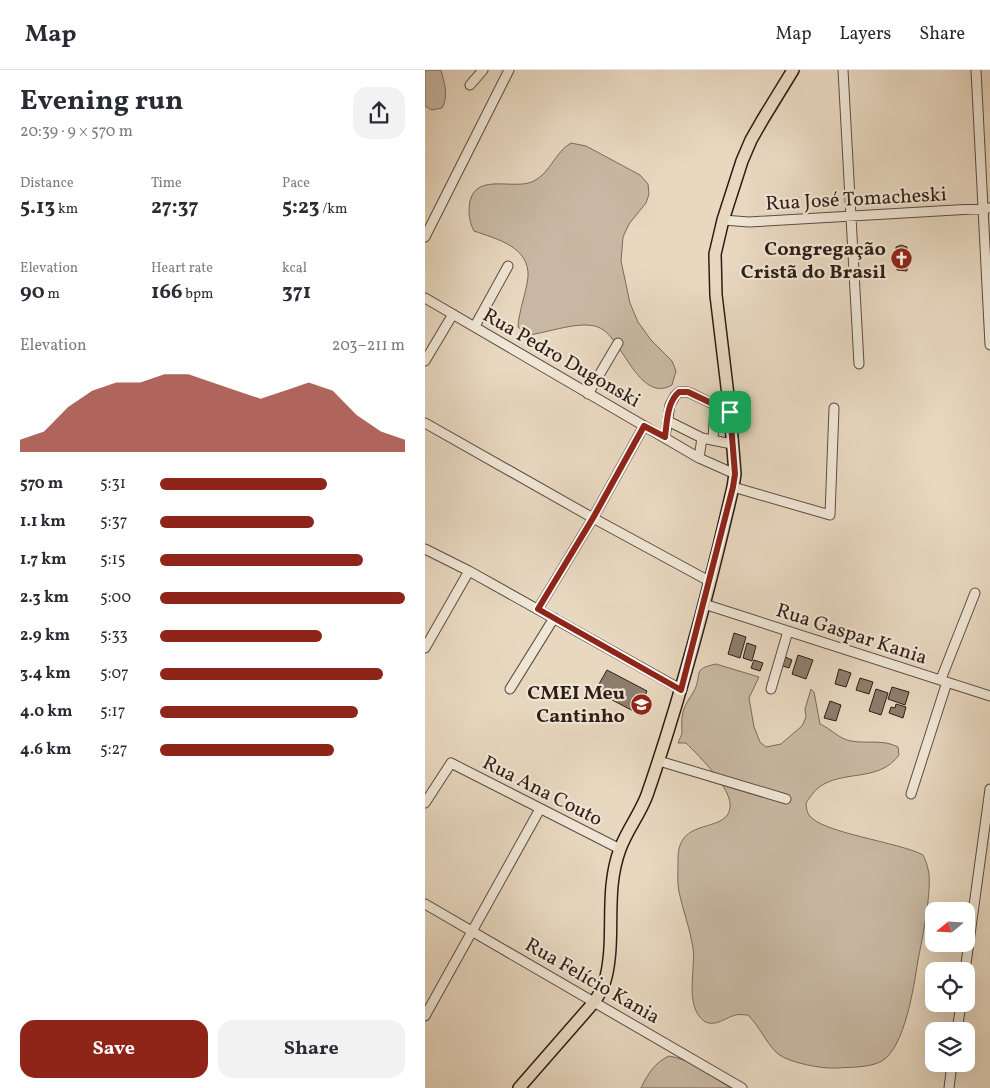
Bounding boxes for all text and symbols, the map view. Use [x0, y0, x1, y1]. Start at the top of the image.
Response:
text: Map [25, 18, 76, 52]
text: Map [775, 22, 811, 47]
text: Layers [839, 22, 891, 47]
text: Share [919, 22, 965, 47]
text: Evening run [20, 82, 184, 121]
button: share [353, 87, 405, 139]
text: 20:39 · 9 × 570 m [20, 121, 133, 143]
text: Distance [20, 174, 74, 193]
text: Time [151, 174, 182, 193]
text: Pace [282, 174, 310, 193]
street label: Rua José Tomacheski [765, 181, 947, 219]
text: 5.13 [20, 193, 55, 222]
text: 27:37 [151, 193, 198, 222]
text: 5:23 [282, 193, 319, 222]
text: km [55, 200, 78, 219]
text: /km [319, 200, 347, 219]
place label: Congregação Cristã do Brasil [741, 236, 886, 287]
church icon: Congregação Cristã do Brasil [890, 247, 914, 271]
text: Elevation [20, 259, 78, 278]
text: Heart rate [151, 259, 213, 278]
text: kcal [282, 259, 307, 278]
text: 90 [20, 278, 45, 307]
text: 166 [151, 278, 183, 307]
text: 371 [282, 278, 311, 307]
text: m [45, 285, 60, 304]
text: bpm [183, 285, 213, 304]
street label: Rua Pedro Dugonski [477, 302, 645, 415]
text: Elevation [20, 335, 87, 357]
text: 203–211 m [332, 335, 405, 357]
pin [709, 391, 751, 433]
icon: arrive [716, 398, 744, 426]
text: 570 m [20, 473, 63, 495]
text: 5:31 [100, 473, 126, 495]
text: 1.1 km [20, 511, 66, 533]
text: 5:37 [100, 511, 127, 533]
text: 1.7 km [20, 549, 67, 571]
text: 5:15 [100, 549, 125, 571]
text: 2.3 km [20, 587, 69, 609]
text: 5:00 [100, 587, 131, 609]
street label: Rua Gaspar Kania [772, 597, 931, 673]
text: 2.9 km [20, 625, 70, 647]
text: 5:33 [100, 625, 128, 647]
text: 3.4 km [20, 663, 71, 685]
text: 5:07 [100, 663, 129, 685]
place label: CMEI Meu Cantinho [527, 680, 625, 731]
school or university icon: CMEI Meu Cantinho [629, 692, 653, 716]
text: 4.0 km [20, 701, 72, 723]
text: 5:17 [100, 701, 125, 723]
text: 4.6 km [20, 739, 71, 761]
text: 5:27 [100, 739, 127, 761]
street label: Rua Ana Couto [477, 749, 607, 834]
north arrow [925, 902, 975, 952]
map controls [925, 902, 975, 1072]
street label: Rua Felício Kania [519, 932, 665, 1032]
button: locate [925, 962, 975, 1012]
button: Save [20, 1020, 208, 1078]
button: Share [218, 1020, 405, 1078]
button: layers [925, 1022, 975, 1072]

